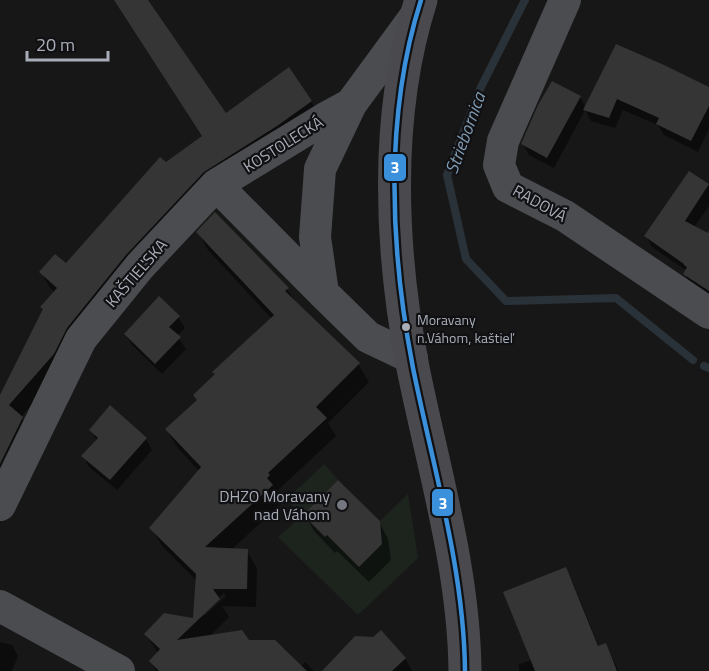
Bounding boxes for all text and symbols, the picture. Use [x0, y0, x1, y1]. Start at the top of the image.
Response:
scale bar [27, 24, 108, 62]
text: 20 m [36, 31, 75, 58]
water label: Striebornica [438, 88, 493, 177]
street label: KOSTOLECKÁ [238, 110, 328, 178]
line badge: 3 [383, 153, 407, 182]
text: 3 [391, 155, 399, 179]
street label: RADOVÁ [509, 178, 572, 228]
street label: KAŠTIEĽSKA [100, 233, 173, 312]
place label: Moravany n.Váhom, kaštieľ [417, 309, 515, 348]
marker: Moravany n.Váhom, kaštieľ [400, 321, 412, 333]
place label: DHZO Moravany nad Váhom [219, 484, 330, 526]
line badge: 3 [431, 488, 454, 517]
text: 3 [439, 491, 447, 515]
marker: DHZO Moravany nad Váhom [335, 498, 349, 512]

